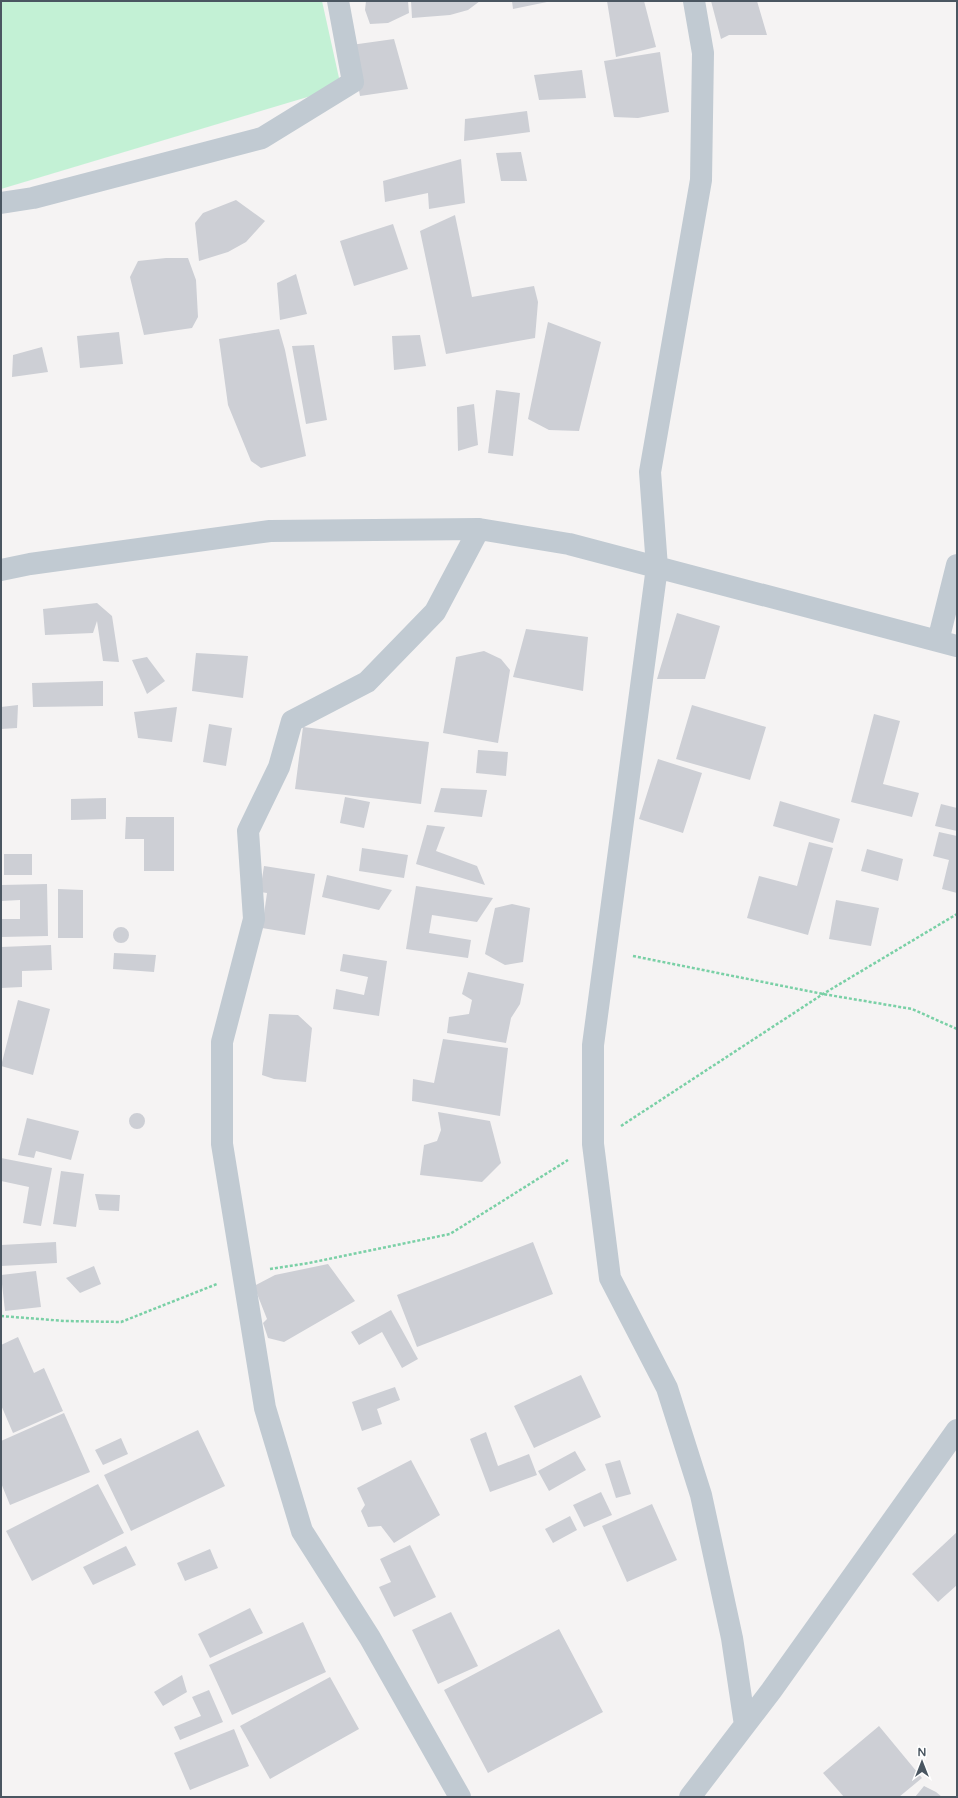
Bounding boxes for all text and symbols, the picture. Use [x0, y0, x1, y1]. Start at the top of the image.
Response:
north arrow [902, 1742, 942, 1782]
text: N [918, 1746, 926, 1759]

